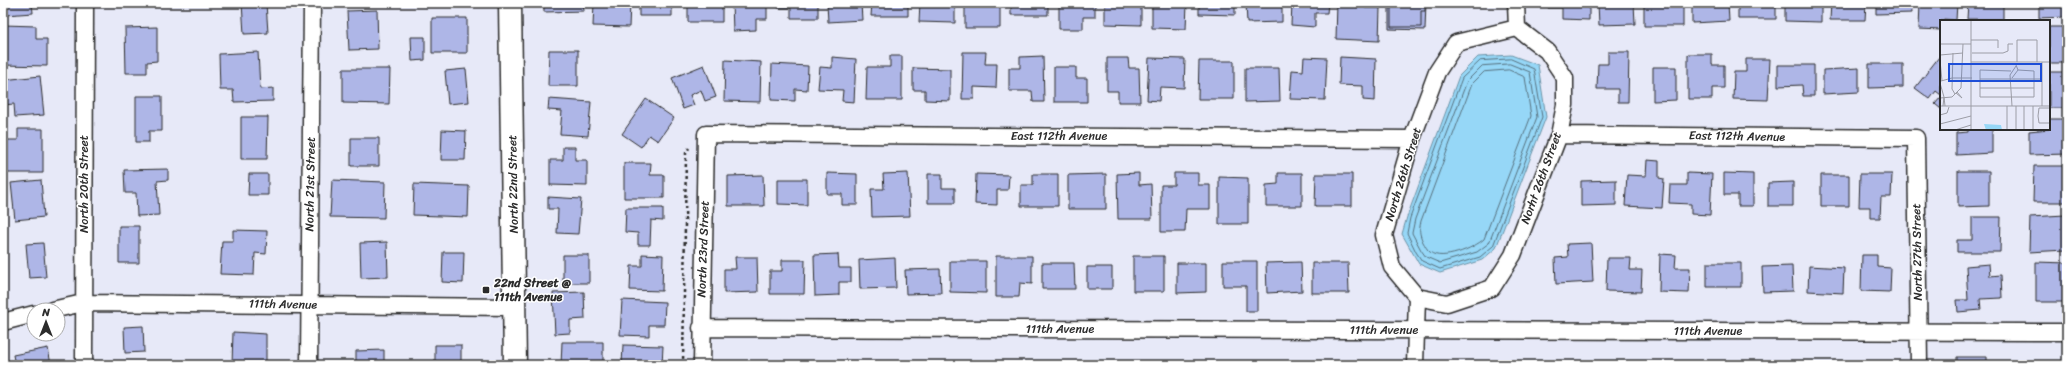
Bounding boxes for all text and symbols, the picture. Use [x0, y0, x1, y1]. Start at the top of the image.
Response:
inset map [1940, 20, 2050, 130]
street label: North 26th Street [1378, 124, 1428, 224]
street label: East 112th Avenue [1689, 124, 1786, 148]
street label: East 112th Avenue [1011, 125, 1107, 147]
street label: Norht 26th Street [1514, 129, 1568, 227]
street label: North 20th Street [73, 135, 95, 233]
street label: North 22nd Street [501, 135, 525, 233]
street label: North 21st Street [298, 136, 322, 232]
street label: North 23rd Street [690, 200, 716, 298]
street label: North 27th Street [1905, 203, 1929, 301]
place label: 22nd Street @ 111th Avenue [493, 272, 572, 308]
marker: 22nd Street @ 111th Avenue [481, 285, 491, 295]
street label: 111th Avenue [249, 292, 318, 316]
north arrow [26, 302, 66, 342]
text: N [41, 303, 50, 322]
street label: 111th Avenue [1026, 318, 1094, 340]
street label: 111th Avenue [1350, 319, 1418, 341]
street label: 111th Avenue [1674, 320, 1742, 342]

